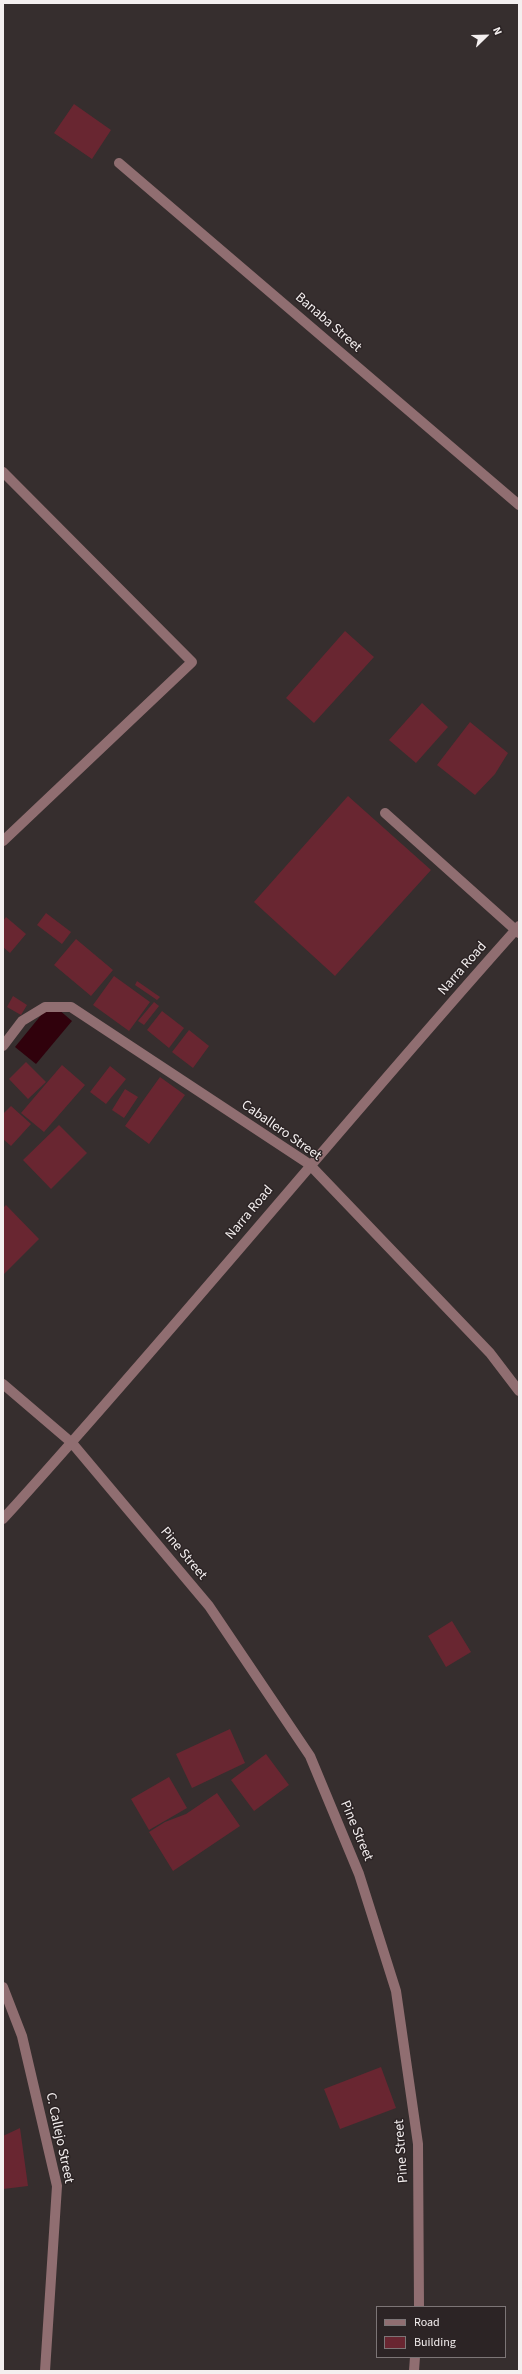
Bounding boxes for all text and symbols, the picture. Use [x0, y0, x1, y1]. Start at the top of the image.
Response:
north arrow [466, 16, 506, 56]
text: N [489, 25, 506, 37]
street label: Banaba Street [291, 290, 365, 356]
street label: Narra Road [435, 939, 491, 999]
street label: Caballero Street [238, 1097, 324, 1165]
street label: Narra Road [223, 1183, 277, 1243]
street label: Pine Street [156, 1524, 210, 1584]
street label: Pine Street [336, 1798, 376, 1864]
street label: C. Callejo Street [41, 2091, 77, 2185]
street label: Pine Street [391, 2119, 413, 2183]
legend [376, 2306, 506, 2358]
text: Road [414, 2314, 440, 2331]
text: Building [414, 2334, 456, 2351]

